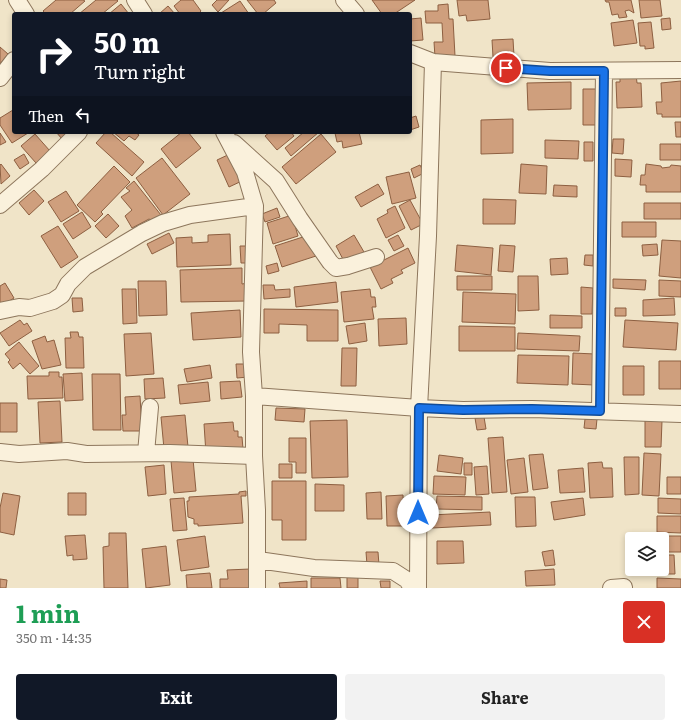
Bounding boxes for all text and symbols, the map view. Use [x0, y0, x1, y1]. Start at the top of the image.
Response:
text: 50 m [94, 20, 160, 62]
icon: right [28, 28, 80, 80]
pin [489, 51, 523, 85]
icon: arrive [495, 57, 517, 79]
text: Turn right [94, 58, 185, 85]
text: Then [28, 104, 64, 127]
icon: left [72, 104, 94, 126]
position arrow [397, 492, 439, 534]
map controls [625, 532, 669, 576]
button: layers [625, 532, 669, 576]
text: 1 min [16, 595, 80, 630]
button: close [623, 601, 665, 643]
text: 350 m · 14:35 [16, 628, 92, 647]
button: Exit [16, 674, 337, 720]
button: Share [345, 674, 665, 720]

